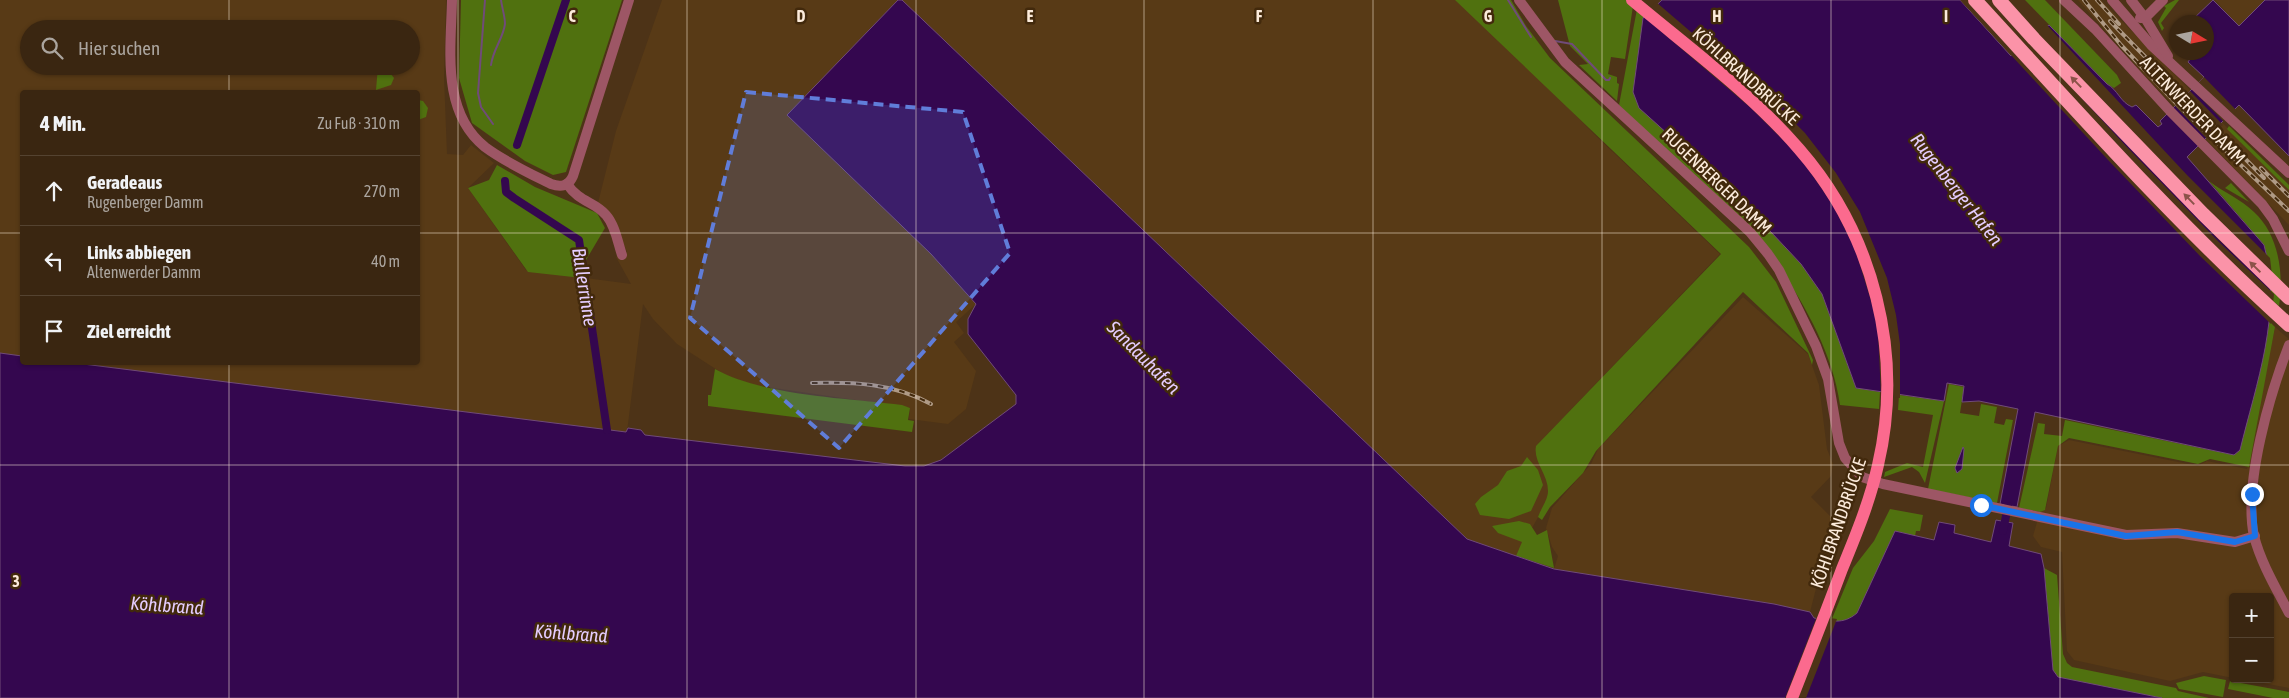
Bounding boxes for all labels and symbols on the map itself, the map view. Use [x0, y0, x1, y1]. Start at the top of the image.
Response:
text: C [568, 7, 576, 25]
text: D [797, 7, 806, 25]
text: E [1027, 7, 1034, 25]
text: F [1256, 7, 1263, 25]
text: G [1484, 7, 1493, 25]
text: H [1712, 7, 1722, 25]
text: I [1944, 7, 1948, 25]
north arrow [2169, 15, 2214, 60]
street label: KÖHLBRANDBRÜCKE [1688, 23, 1804, 130]
street label: ALTENWERDER DAMM [2136, 52, 2250, 168]
one-way arrow [2070, 77, 2082, 89]
street label: RUGENBERGER DAMM [1658, 123, 1776, 239]
water label: Rugenberger Hafen [1906, 129, 2008, 249]
one-way arrow [2183, 194, 2195, 206]
water label: Bullerrinne [568, 246, 602, 328]
one-way arrow [2250, 261, 2262, 273]
water label: Sandauhafen [1102, 315, 1185, 398]
street label: KÖHLBRANDBRÜCKE [1806, 455, 1870, 591]
route end [2241, 483, 2264, 506]
route start [1970, 494, 1993, 517]
text: 3 [12, 572, 20, 590]
water label: Köhlbrand [130, 591, 204, 619]
water label: Köhlbrand [534, 619, 608, 647]

